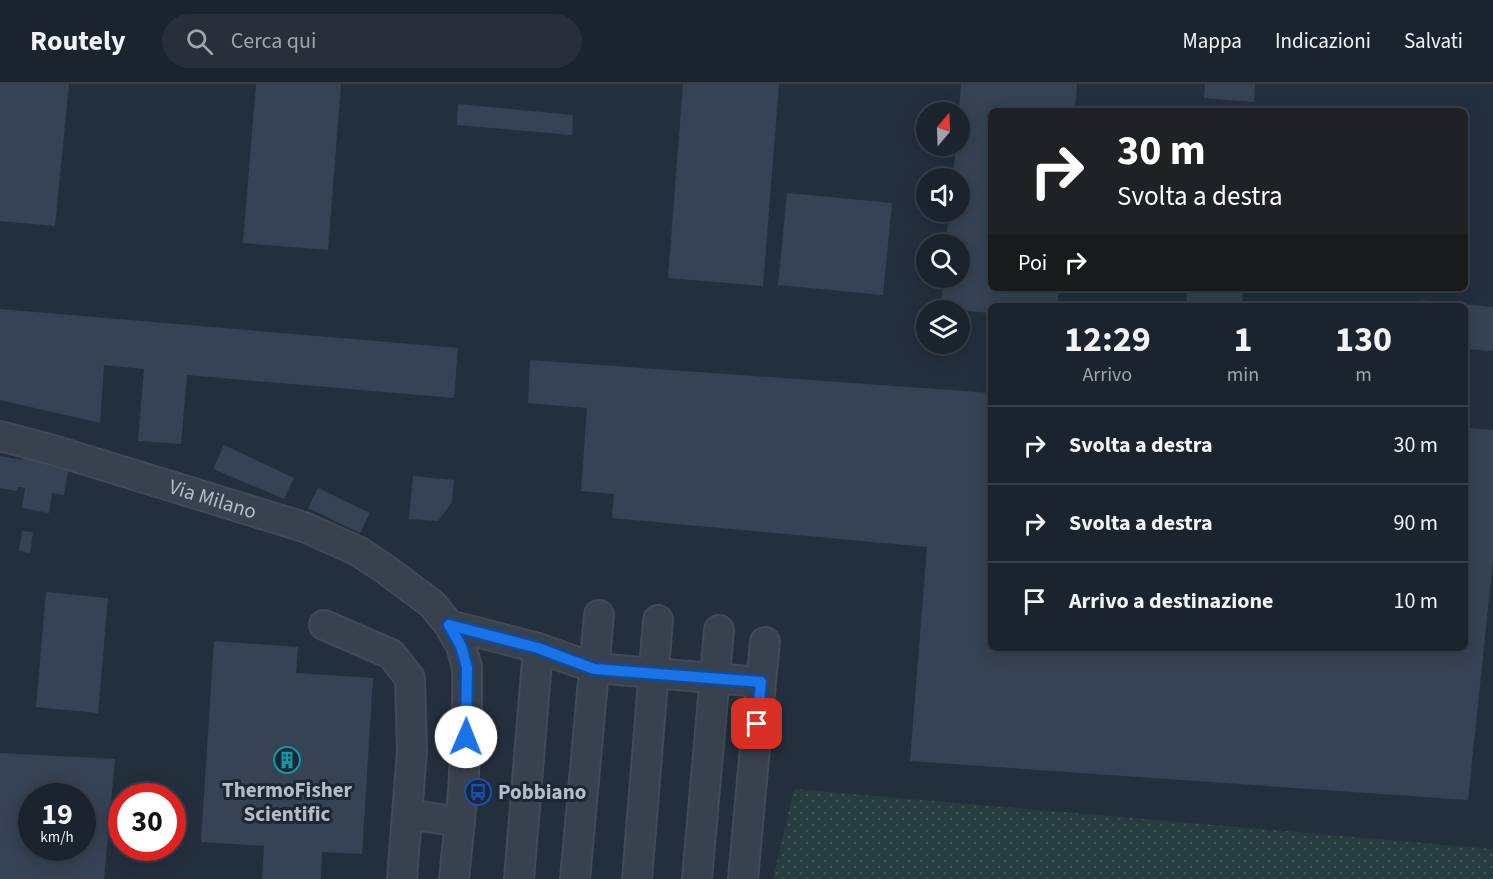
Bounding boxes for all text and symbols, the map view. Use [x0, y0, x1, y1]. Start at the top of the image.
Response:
search box [162, 14, 582, 68]
text: Routely [30, 21, 126, 61]
icon: search [183, 25, 216, 58]
text: Cerca qui [231, 25, 316, 57]
text: Mappa [1183, 26, 1242, 56]
text: Indicazioni [1275, 26, 1371, 56]
text: Salvati [1404, 26, 1463, 56]
north arrow [916, 102, 970, 156]
map controls [916, 102, 970, 354]
text: 30 m [1117, 121, 1206, 181]
icon: right [1018, 132, 1096, 210]
button: sound [916, 168, 970, 222]
text: Svolta a destra [1117, 177, 1283, 216]
button: search [916, 234, 970, 288]
icon: right [1059, 246, 1092, 279]
text: Poi [1018, 247, 1047, 279]
button: layers [916, 300, 970, 354]
text: 12:29 [1064, 314, 1151, 365]
text: 1 [1233, 314, 1252, 365]
text: 130 [1335, 314, 1392, 365]
text: Arrivo [1082, 361, 1132, 389]
text: min [1227, 361, 1259, 389]
text: m [1355, 361, 1372, 389]
icon: right [1018, 429, 1051, 462]
text: Svolta a destra [1069, 429, 1213, 461]
text: 30 m [1393, 429, 1438, 461]
street label: Via Milano [165, 471, 260, 527]
icon: right [1018, 507, 1051, 540]
text: Svolta a destra [1069, 507, 1213, 539]
text: 90 m [1393, 507, 1438, 539]
icon: arrive [1018, 585, 1051, 618]
text: Arrivo a destinazione [1069, 585, 1274, 617]
text: 10 m [1393, 585, 1438, 617]
pin [731, 698, 782, 749]
position arrow [434, 705, 498, 769]
icon: arrive [740, 707, 773, 740]
building icon: ThermoFisher Scientific [272, 745, 302, 775]
place label: ThermoFisher Scientific [222, 775, 353, 829]
bus stop icon: Pobbiano [463, 777, 493, 807]
place label: Pobbiano [498, 777, 586, 807]
speed limit sign: 30 [108, 783, 186, 861]
text: 19 [41, 793, 73, 836]
text: km/h [40, 827, 74, 848]

